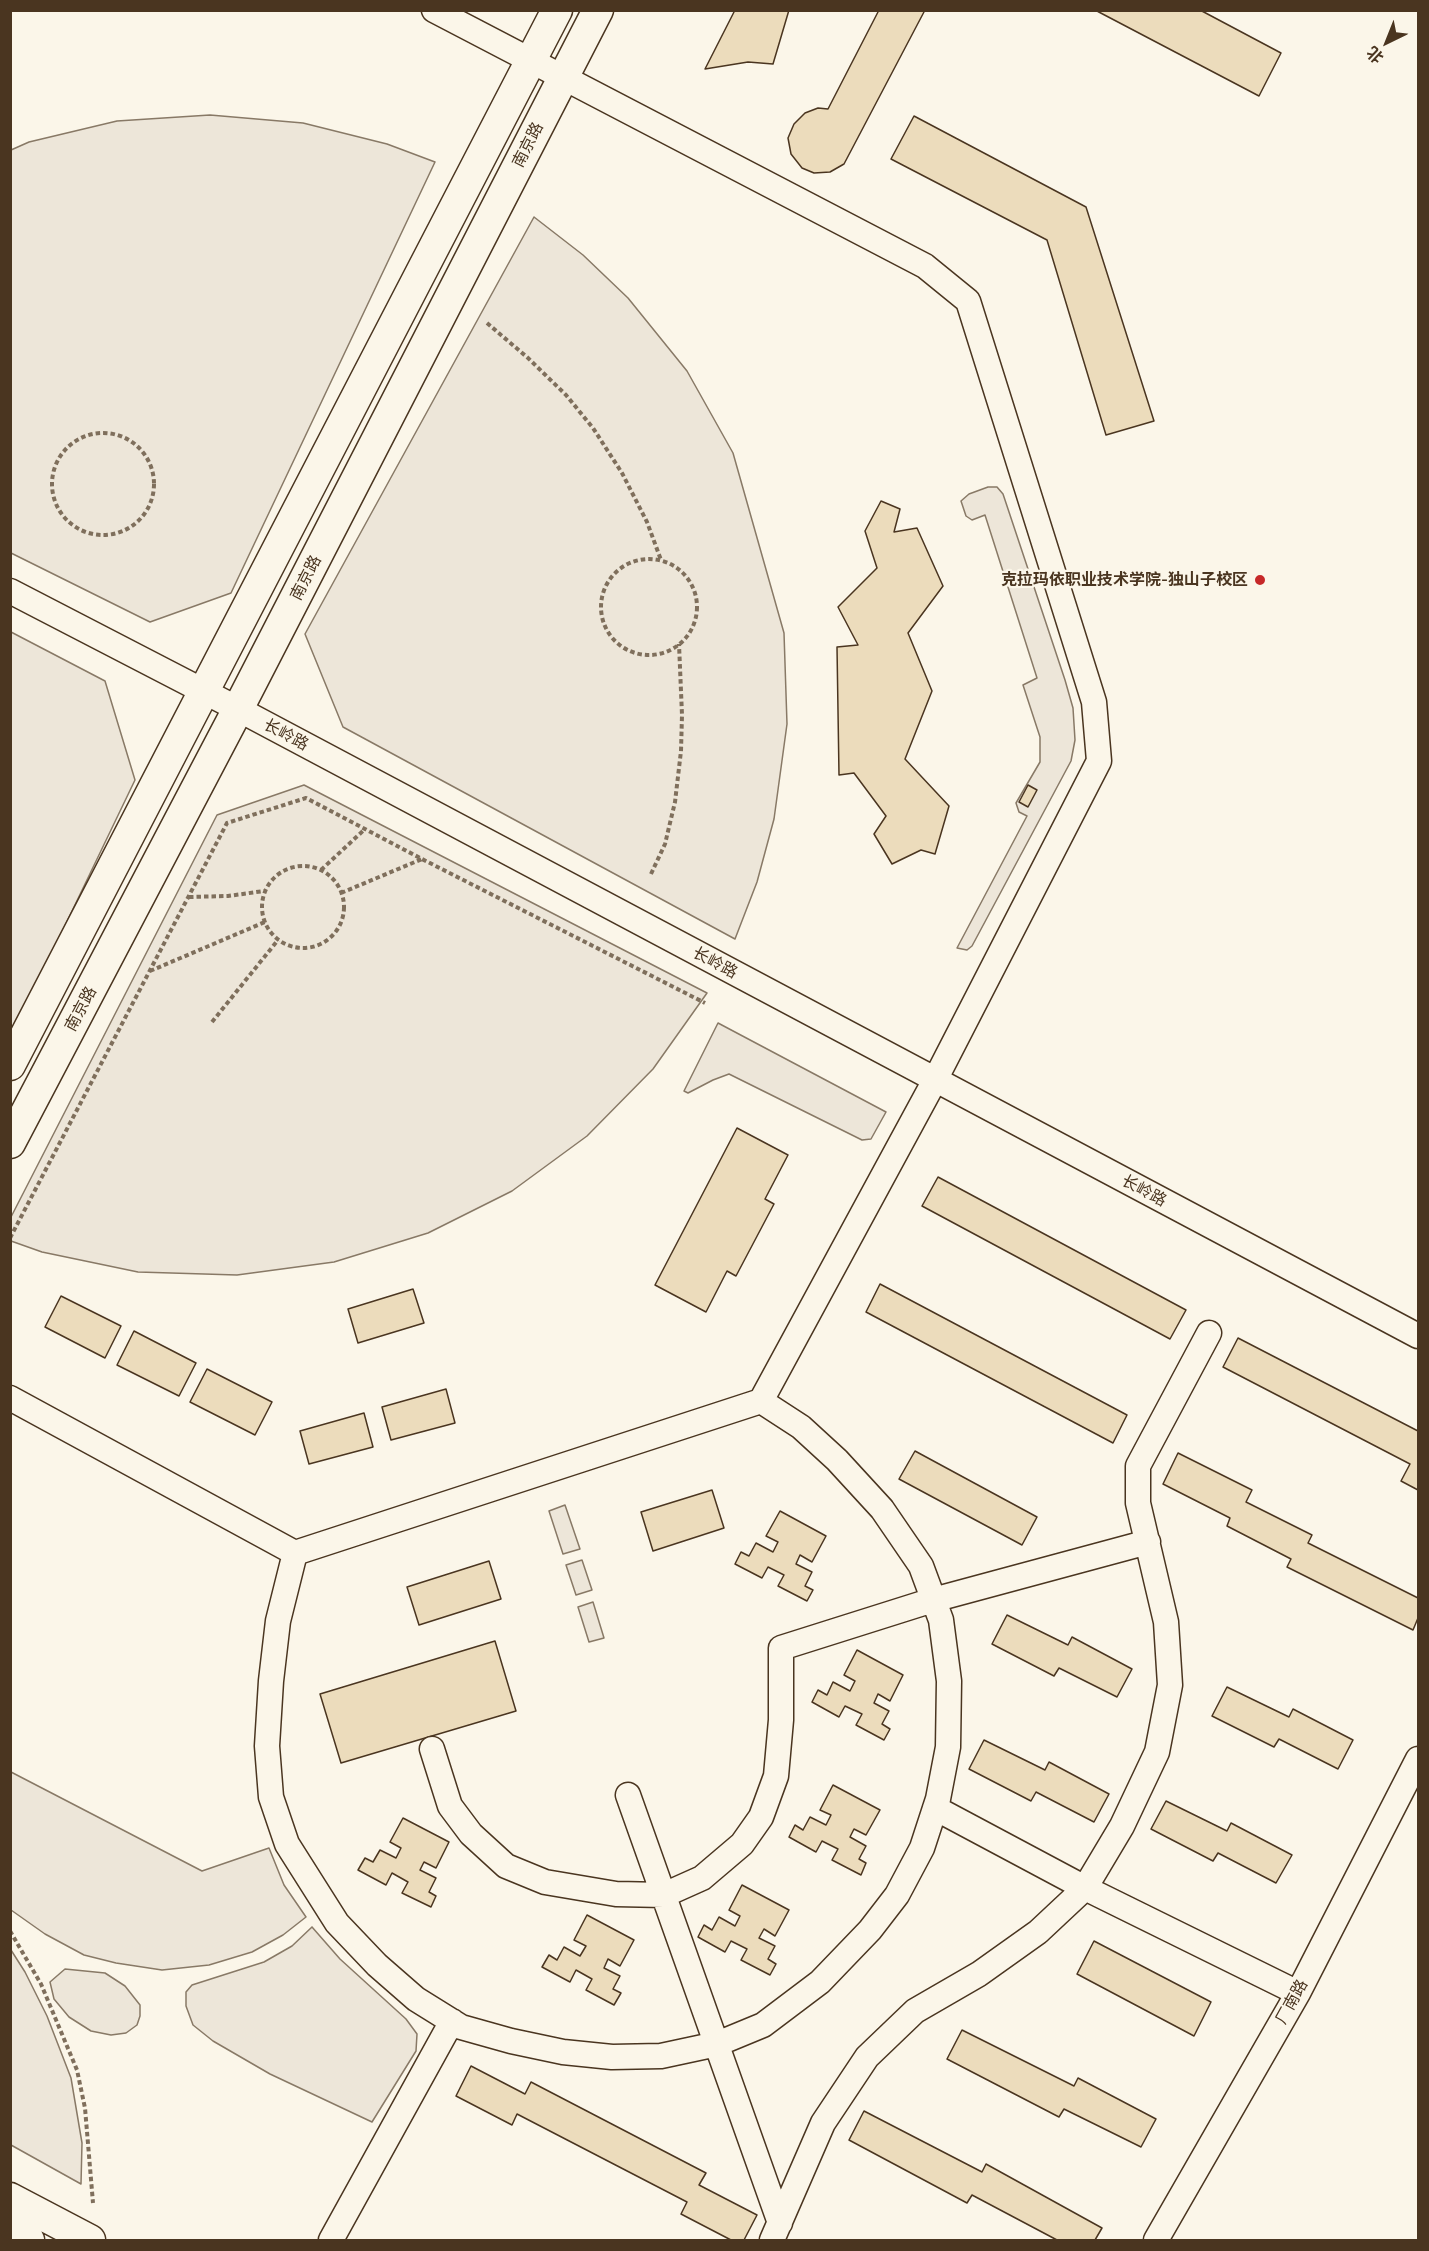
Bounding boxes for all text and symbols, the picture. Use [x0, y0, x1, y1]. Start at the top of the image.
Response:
north arrow [1357, 12, 1417, 72]
text: 北 [1362, 42, 1387, 68]
street label: 南京路 [509, 119, 547, 171]
street label: 南京路 [287, 552, 325, 604]
place label: 克拉玛依职业技术学院-独山子校区 [1001, 570, 1248, 590]
marker: 克拉玛依职业技术学院-独山子校区 [1253, 573, 1267, 587]
street label: 长岭路 [260, 715, 312, 755]
street label: 长岭路 [689, 943, 741, 983]
street label: 南京路 [61, 983, 101, 1035]
street label: 长岭路 [1118, 1171, 1170, 1211]
street label: 厂南路 [1272, 1976, 1312, 2028]

